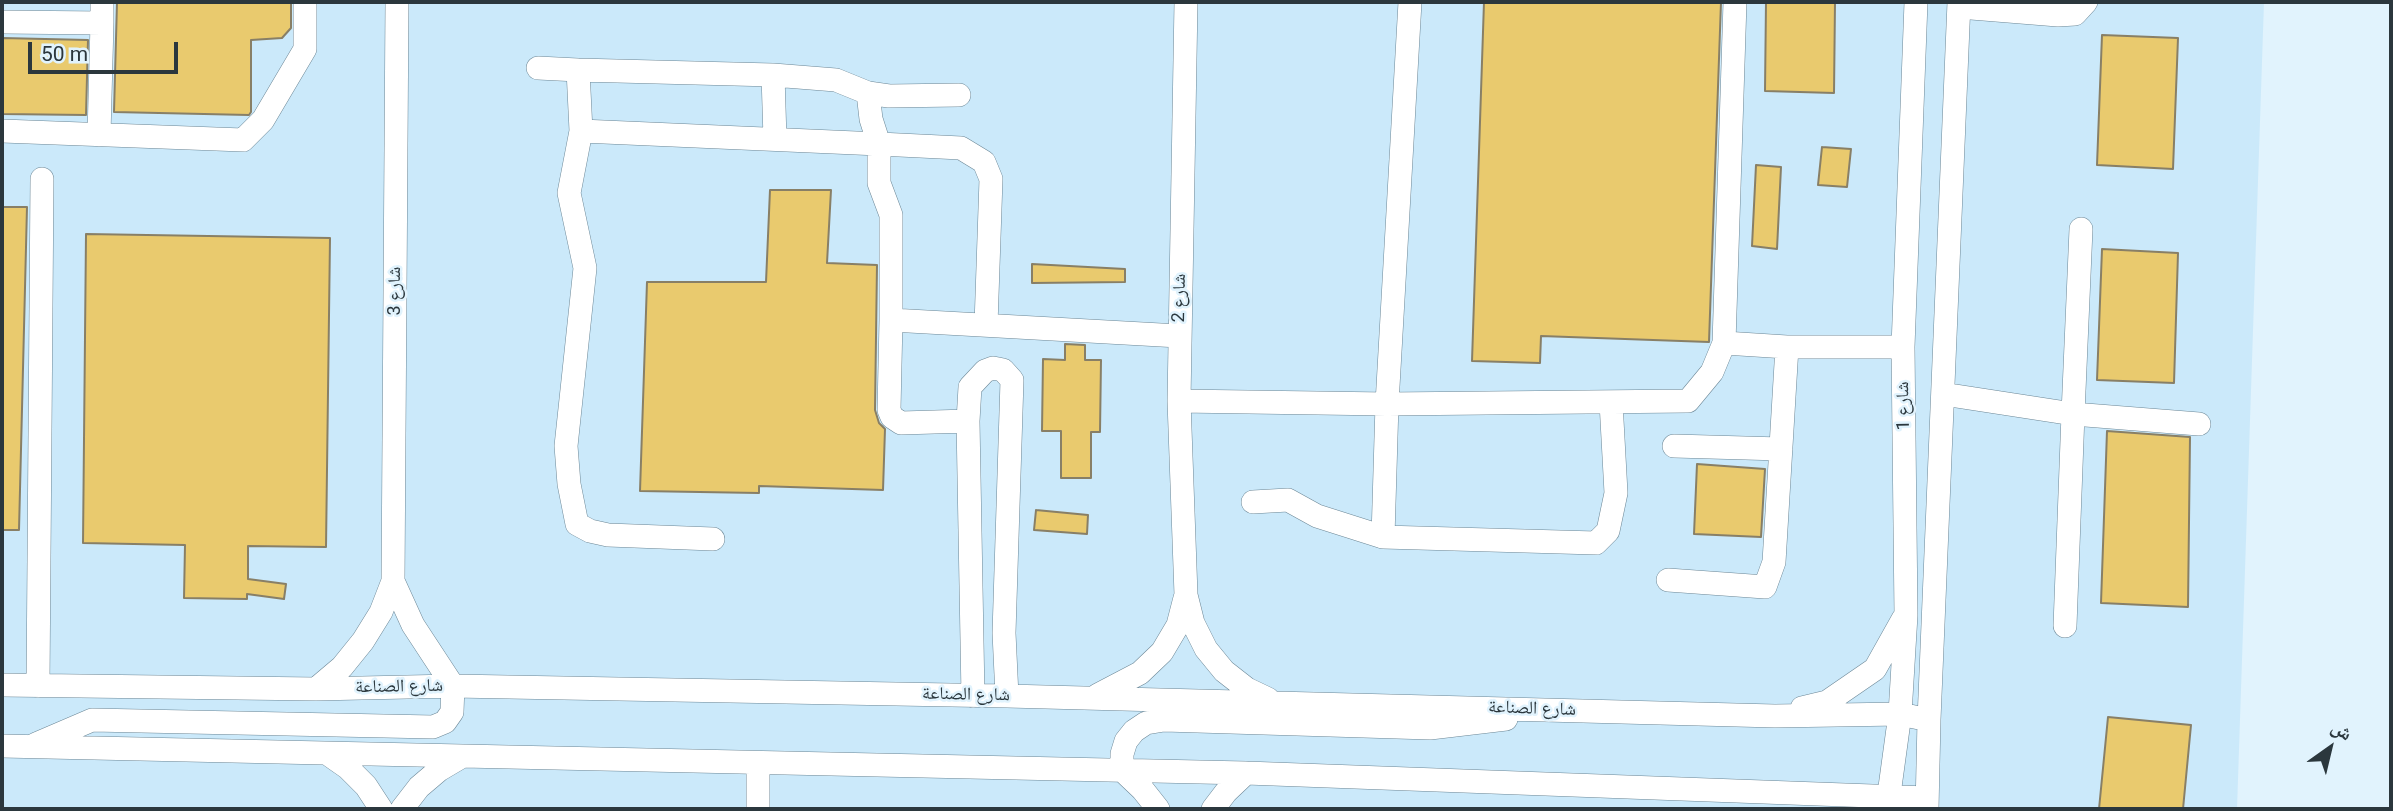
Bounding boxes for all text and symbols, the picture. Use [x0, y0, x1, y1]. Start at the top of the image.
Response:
scale bar [32, 28, 182, 72]
text: 50 m [41, 42, 88, 66]
street label: شارع 3 [384, 267, 406, 315]
street label: شارع 2 [1169, 273, 1191, 323]
street label: شارع 1 [1893, 381, 1915, 431]
street label: شارع الصناعة [355, 675, 443, 699]
street label: شارع الصناعة [922, 683, 1010, 707]
street label: شارع الصناعة [1488, 697, 1576, 721]
north arrow [2295, 713, 2365, 783]
text: ش [2327, 715, 2357, 745]

